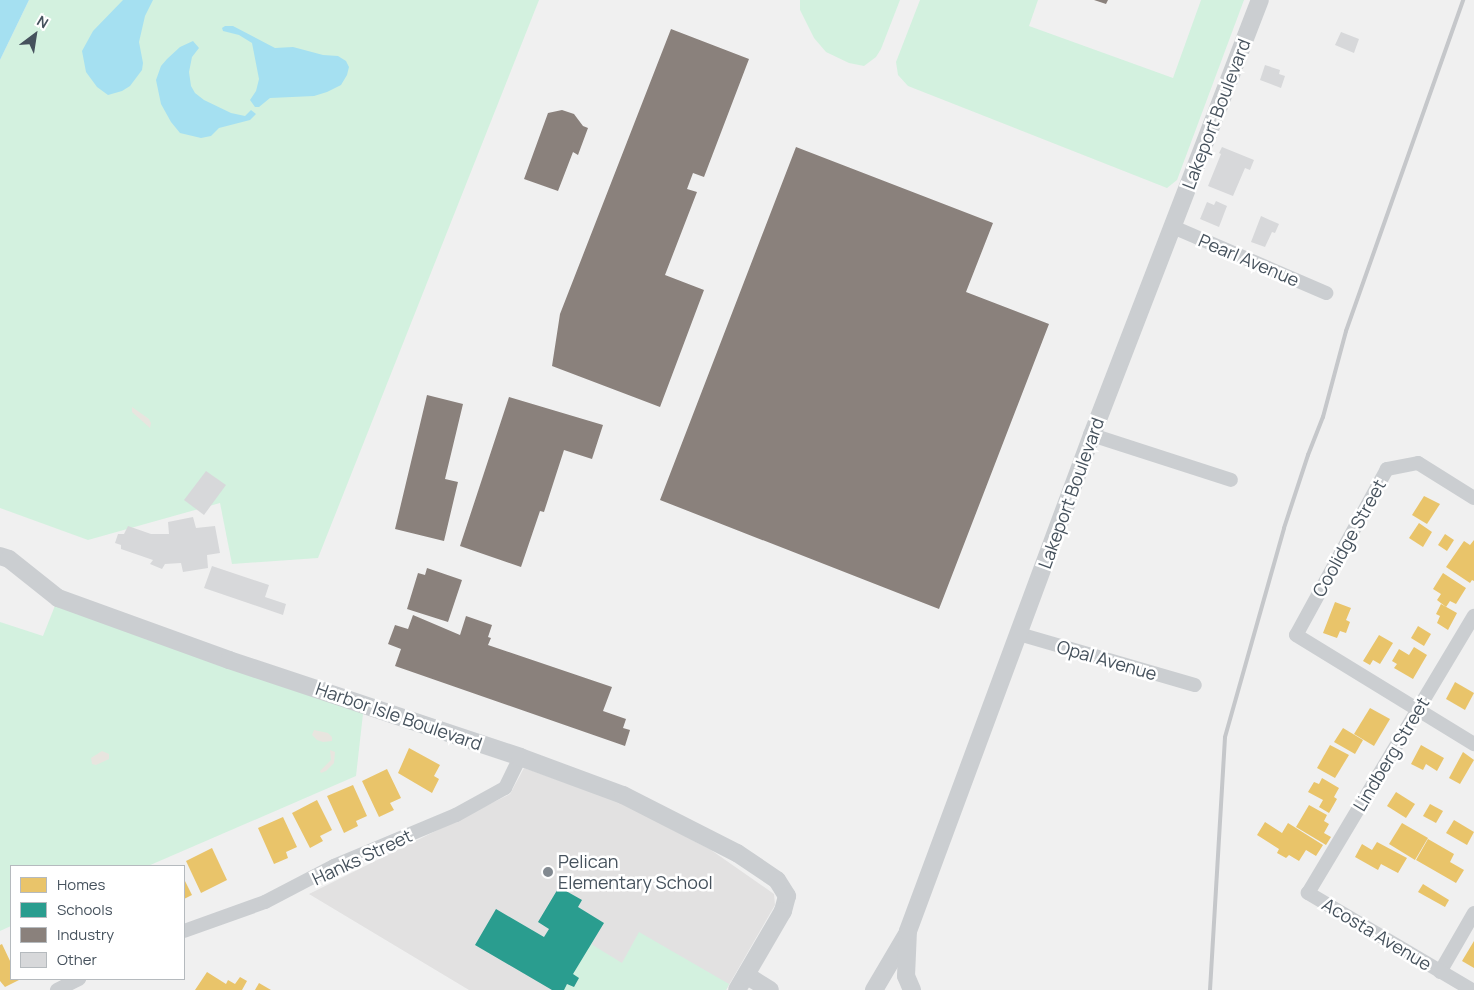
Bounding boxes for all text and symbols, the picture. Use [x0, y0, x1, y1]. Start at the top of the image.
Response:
north arrow [10, 10, 60, 60]
text: N [34, 11, 52, 32]
street label: Lakeport Boulevard [1177, 36, 1255, 192]
street label: Pearl Avenue [1196, 229, 1302, 291]
street label: Lakeport Boulevard [1034, 415, 1108, 571]
street label: Coolidge Street [1308, 476, 1390, 600]
street label: Opal Avenue [1054, 635, 1160, 685]
street label: Harbor Isle Boulevard [313, 677, 485, 755]
street label: Lindberg Street [1348, 693, 1434, 815]
street label: Hanks Street [309, 824, 415, 890]
place label: Pelican Elementary School [558, 851, 713, 894]
legend [10, 865, 185, 980]
marker: Pelican Elementary School [542, 866, 554, 878]
text: Homes [57, 874, 105, 895]
street label: Acosta Avenue [1318, 893, 1436, 975]
text: Schools [57, 899, 113, 920]
text: Industry [57, 924, 114, 945]
text: Other [57, 949, 97, 970]

